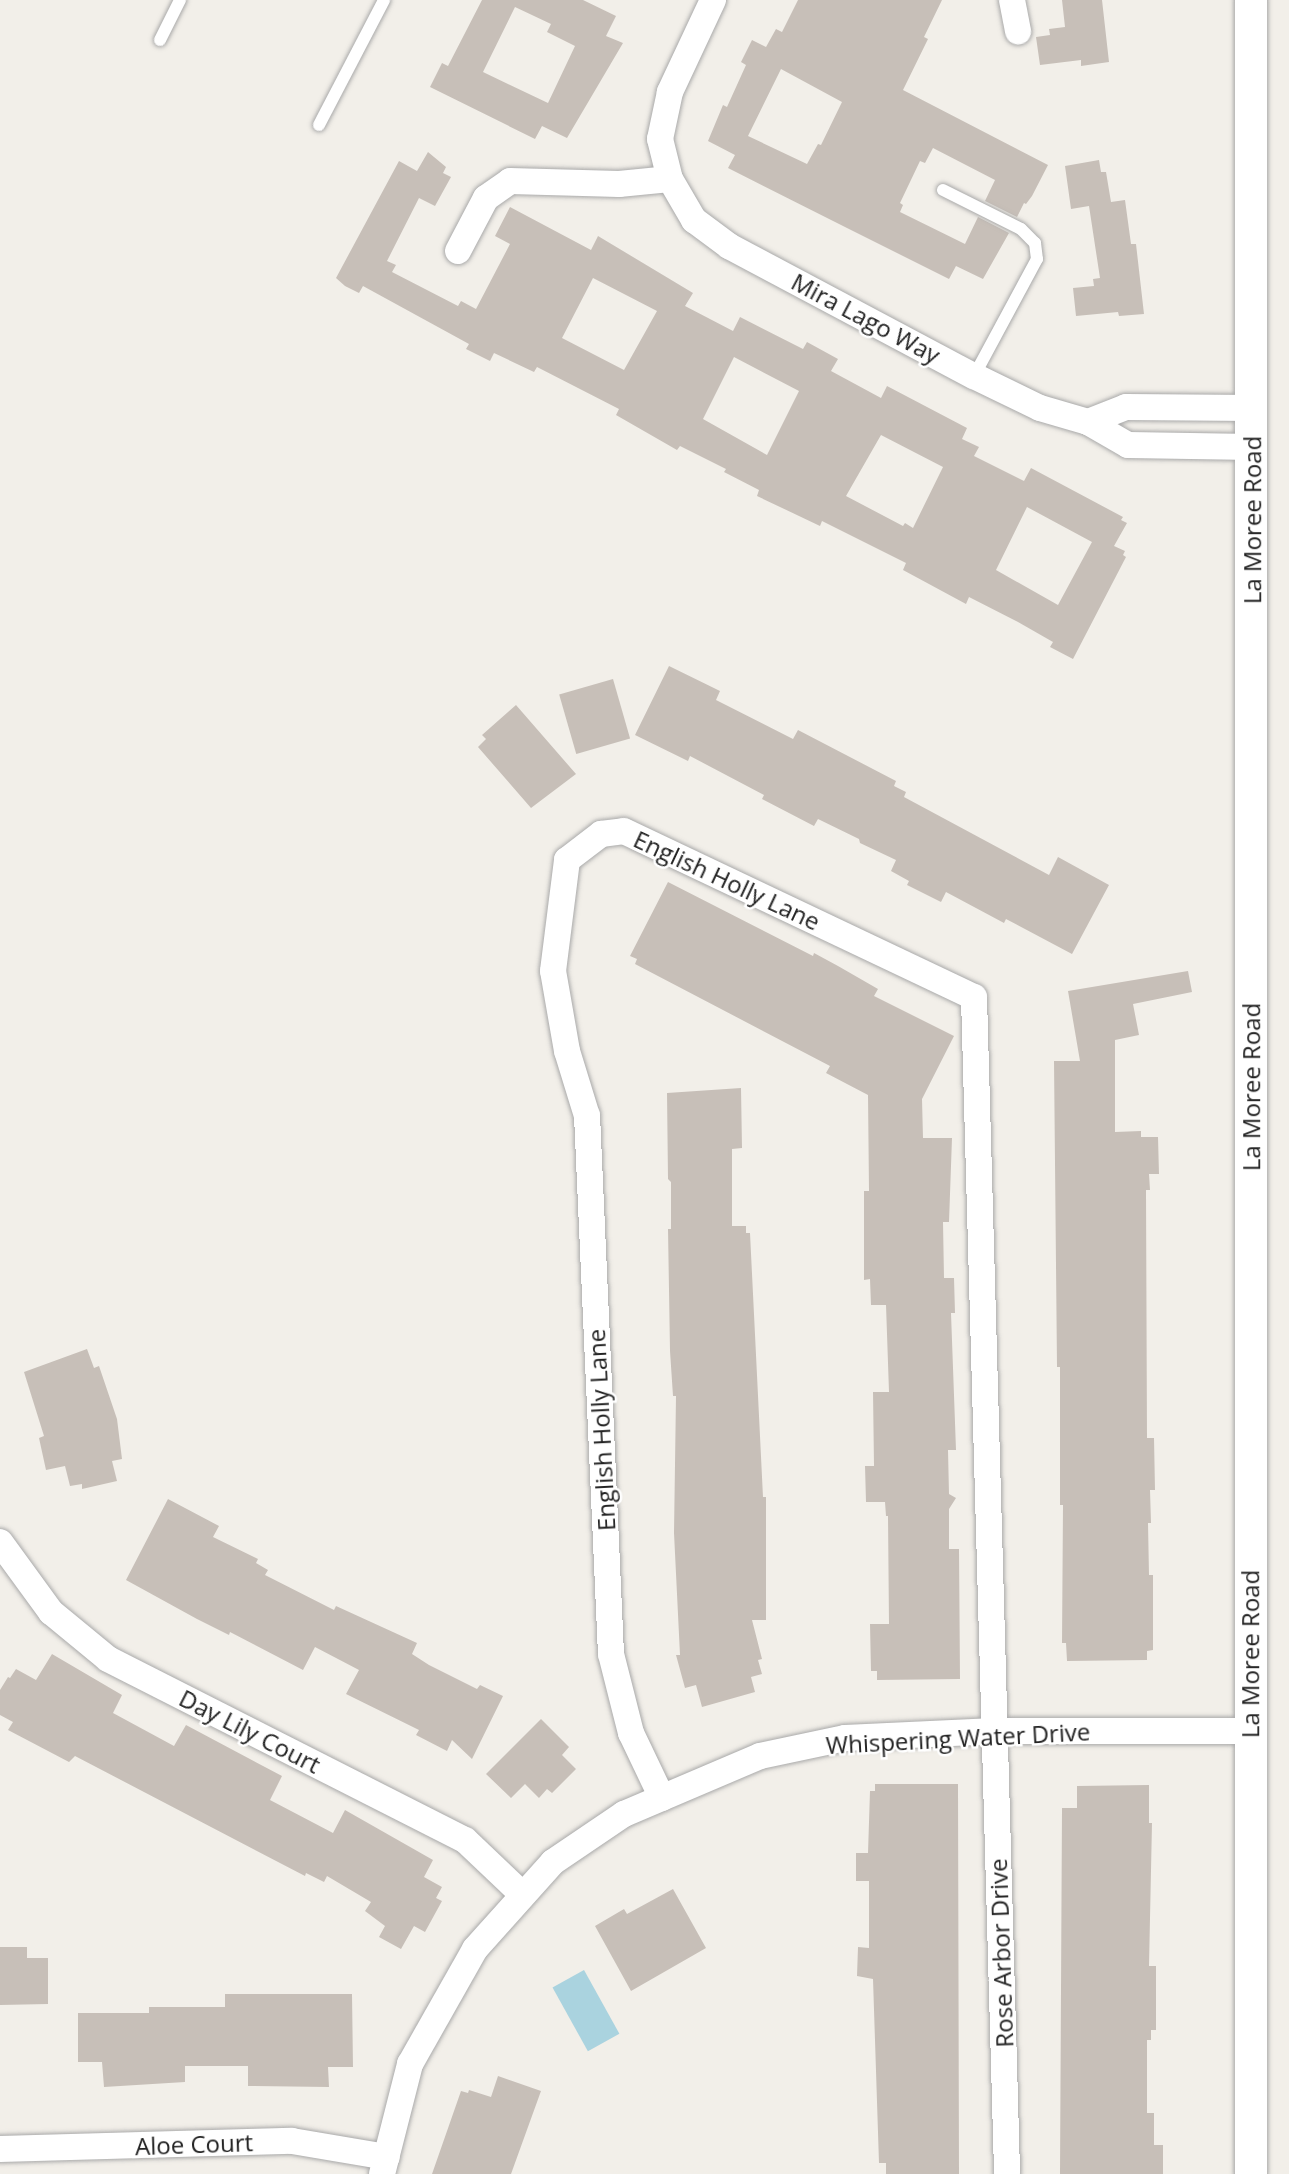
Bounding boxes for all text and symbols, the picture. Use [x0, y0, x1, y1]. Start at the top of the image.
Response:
street label: Mira Lago Way [787, 267, 945, 369]
street label: La Moree Road [1238, 436, 1266, 604]
street label: English Holly Lane [629, 824, 825, 936]
street label: La Moree Road [1237, 1003, 1265, 1171]
street label: English Holly Lane [581, 1328, 621, 1532]
street label: La Moree Road [1236, 1570, 1264, 1738]
street label: Day Lily Court [175, 1683, 325, 1779]
street label: Whispering Water Drive [825, 1717, 1091, 1759]
street label: Rose Arbor Drive [983, 1858, 1019, 2048]
street label: Aloe Court [135, 2128, 253, 2160]

